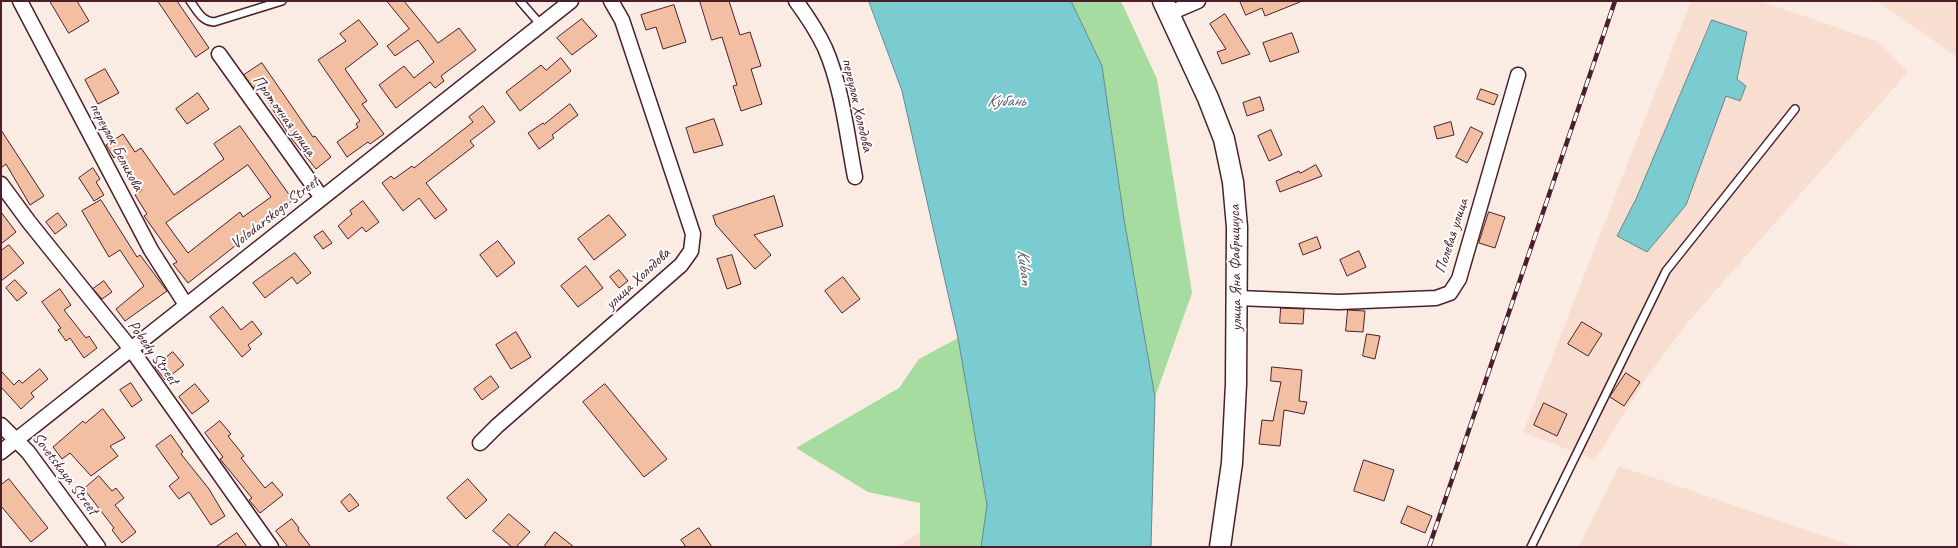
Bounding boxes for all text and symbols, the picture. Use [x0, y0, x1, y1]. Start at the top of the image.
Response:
street label: переулок Холодова [837, 56, 877, 154]
street label: Проточная улица [248, 72, 320, 160]
water label: Кубань [987, 92, 1025, 112]
street label: переулок Беликова [85, 99, 147, 195]
street label: Volodarskogo Street [227, 173, 323, 253]
street label: Полевая улица [1431, 196, 1473, 276]
street label: улица Яна Фабрициуса [1225, 205, 1247, 331]
street label: улица Холодова [601, 244, 675, 314]
water label: Kuban [1012, 248, 1036, 286]
street label: Pobedy Street [123, 317, 183, 389]
street label: Sovetskaya Street [28, 429, 102, 519]

